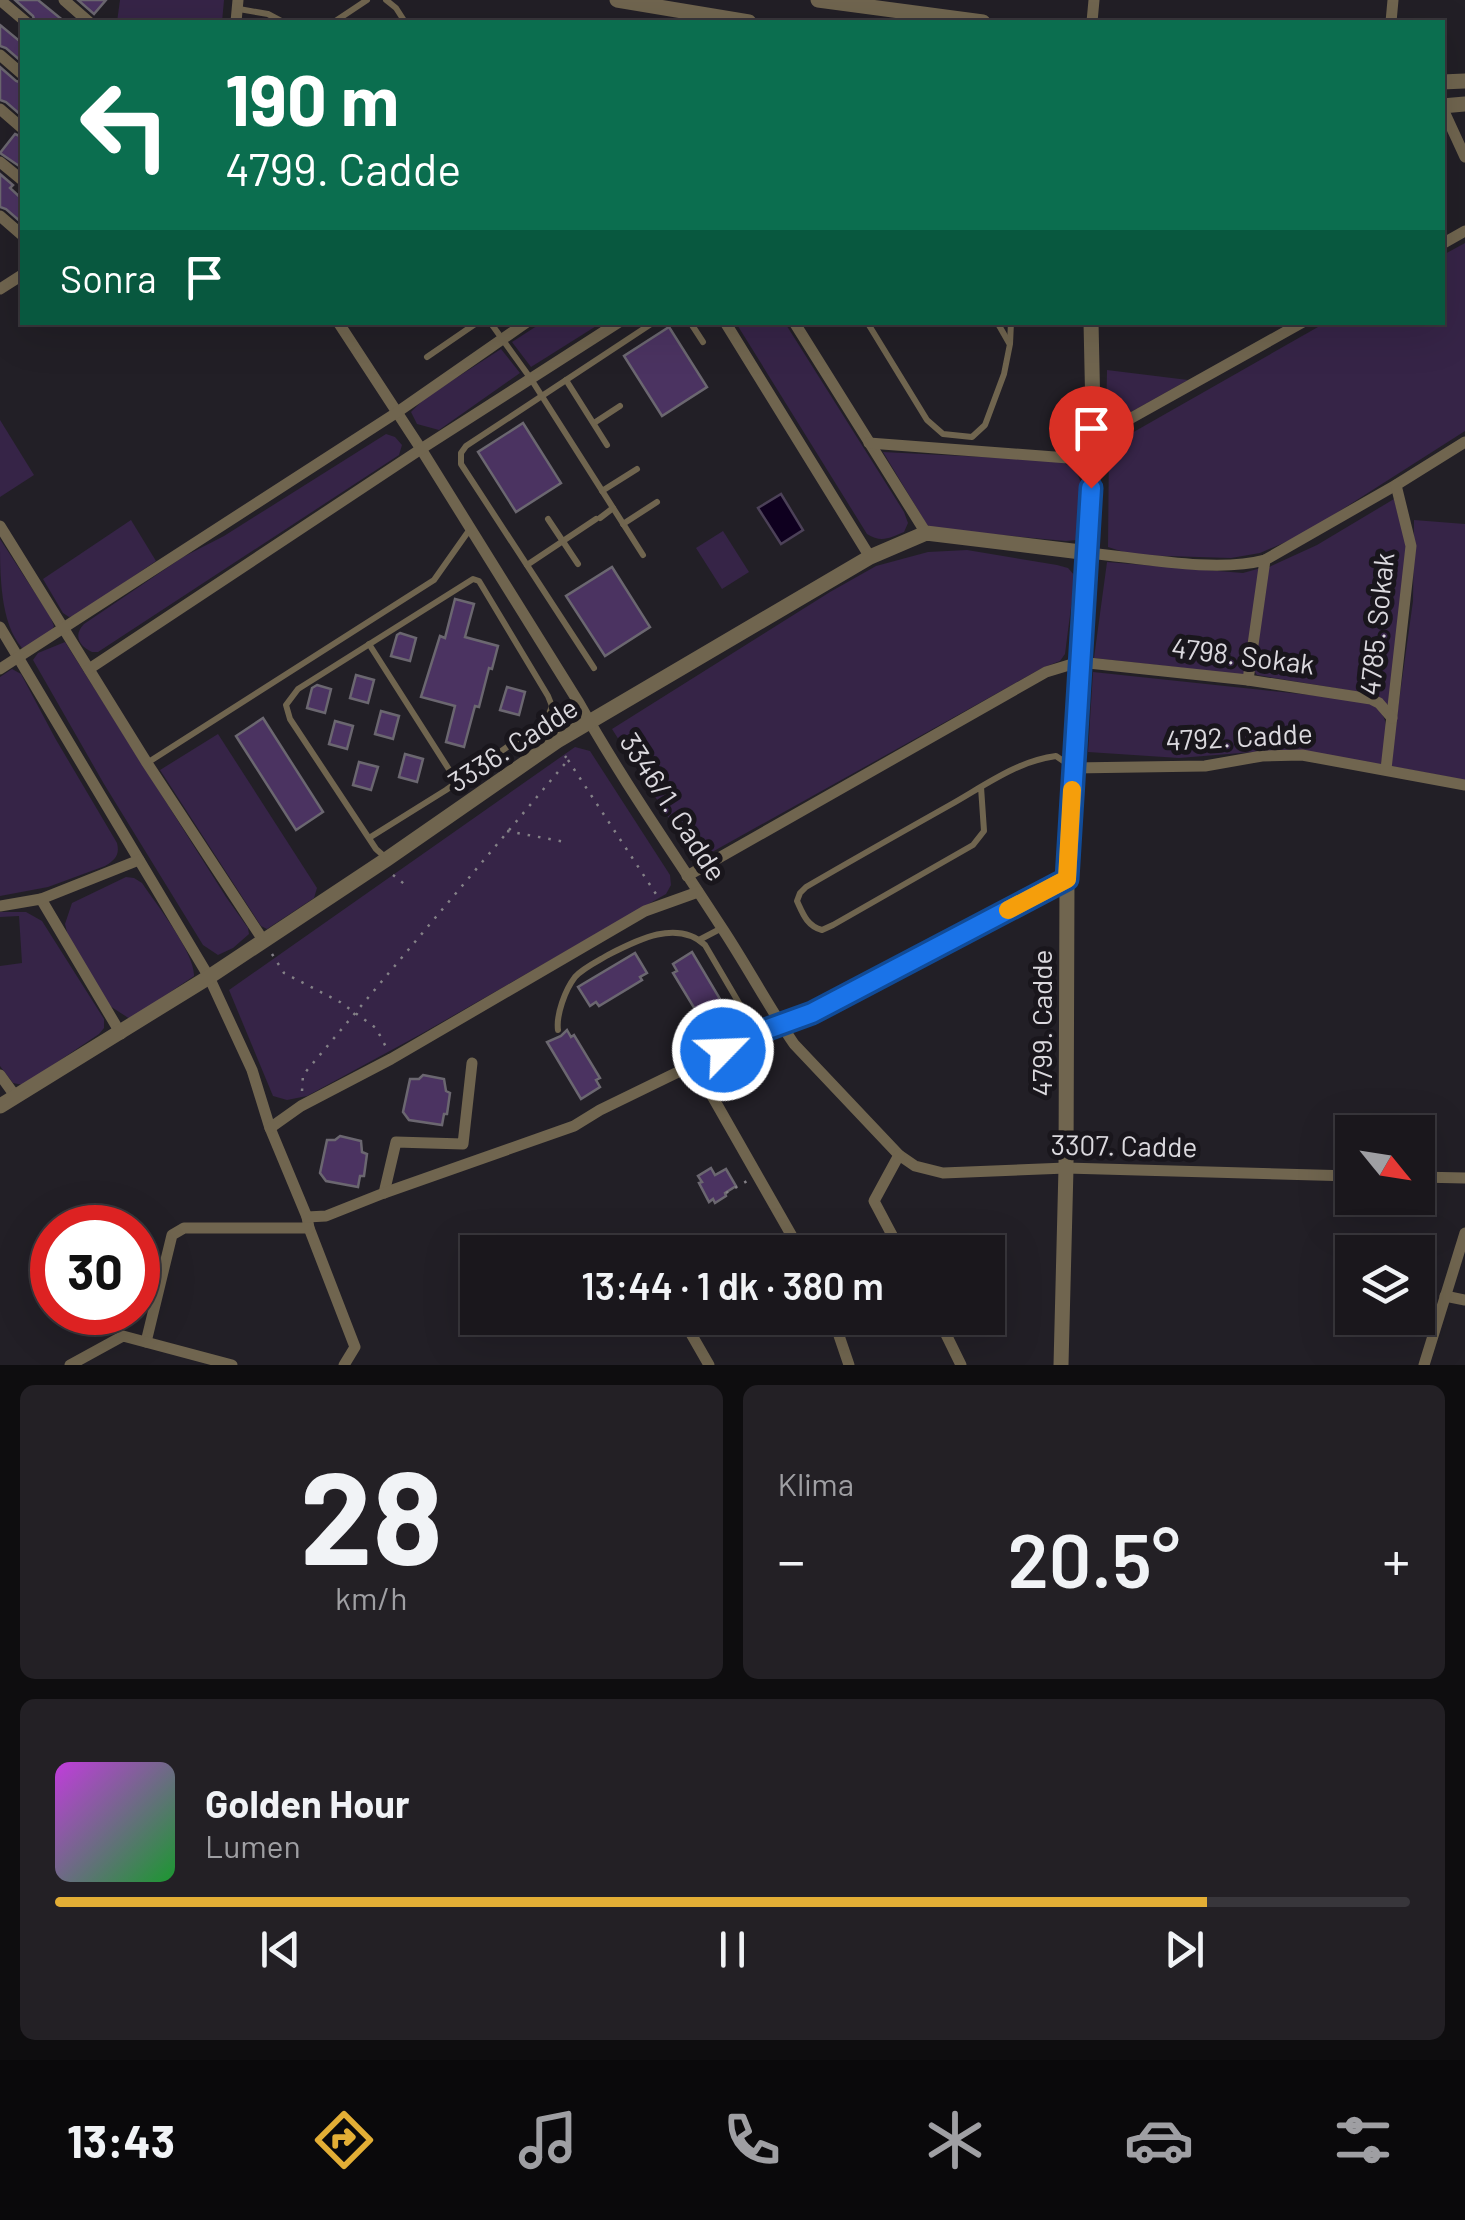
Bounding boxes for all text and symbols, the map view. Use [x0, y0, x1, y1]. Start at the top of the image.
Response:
text: 190 m [225, 56, 399, 140]
icon: left [60, 60, 190, 190]
text: 4799. Cadde [225, 141, 461, 195]
icon: arrive [177, 250, 232, 305]
text: Sonra [60, 255, 157, 301]
pin [1049, 386, 1134, 489]
icon: arrive [1064, 401, 1119, 456]
street label: 4785. Sokak [1352, 551, 1400, 697]
street label: 4798. Sokak [1170, 629, 1317, 681]
street label: 3336. Cadde [441, 690, 584, 799]
street label: 4792. Cadde [1164, 715, 1313, 757]
street label: 3346/1. Cadde [613, 726, 734, 887]
street label: 4799. Cadde [1024, 949, 1058, 1097]
position arrow [671, 998, 775, 1102]
north arrow [1335, 1115, 1435, 1215]
map controls [1335, 1115, 1435, 1335]
street label: 3307. Cadde [1050, 1127, 1198, 1163]
speed limit sign: 30 [30, 1205, 160, 1335]
button: layers [1335, 1235, 1435, 1335]
text: 13:44 · 1 dk · 380 m [581, 1262, 884, 1308]
text: 28 [300, 1435, 443, 1591]
text: Klima [778, 1464, 854, 1502]
text: 20.5° [1007, 1513, 1180, 1603]
text: − [778, 1526, 805, 1592]
text: + [1382, 1526, 1410, 1592]
text: km/h [335, 1578, 407, 1616]
text: Golden Hour [205, 1780, 410, 1826]
text: Lumen [205, 1826, 301, 1864]
icon: previous [253, 1922, 308, 1977]
icon: pause [705, 1922, 760, 1977]
icon: next [1157, 1922, 1212, 1977]
icon: directions [309, 2105, 379, 2175]
icon: music [513, 2105, 583, 2175]
icon: phone [717, 2105, 787, 2175]
icon: climate [920, 2105, 990, 2175]
icon: car [1124, 2105, 1194, 2175]
icon: filters [1328, 2105, 1398, 2175]
text: 13:43 [67, 2113, 175, 2167]

